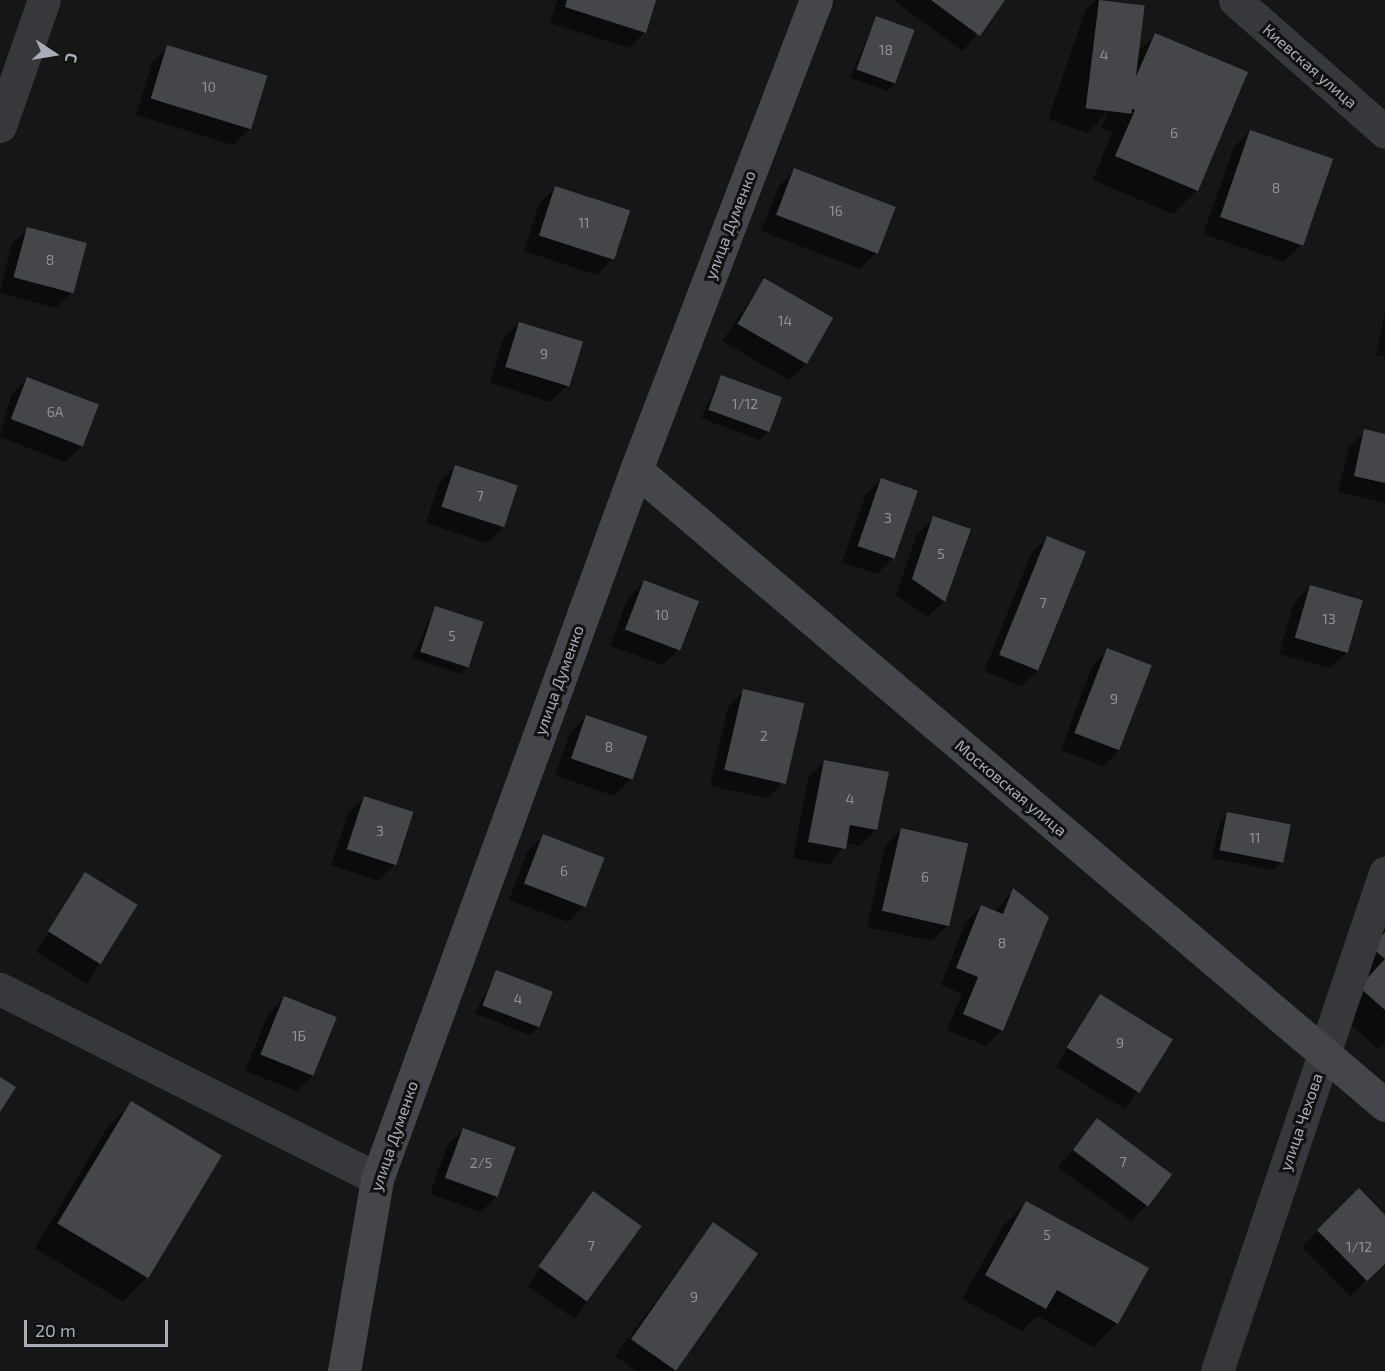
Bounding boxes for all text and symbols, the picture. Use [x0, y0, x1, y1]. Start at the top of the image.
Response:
street label: Киевская улица [1259, 20, 1361, 112]
north arrow [24, 24, 84, 84]
house number: 18 [879, 42, 893, 58]
house number: 4 [1100, 47, 1108, 63]
text: С [62, 51, 82, 64]
house number: 10 [202, 79, 216, 95]
house number: 6 [1170, 125, 1178, 141]
street label: улица Думенко [700, 168, 760, 282]
house number: 8 [1272, 180, 1280, 196]
house number: 16 [829, 203, 843, 219]
house number: 11 [578, 215, 590, 231]
house number: 8 [46, 252, 54, 268]
house number: 14 [778, 313, 792, 329]
house number: 9 [540, 346, 548, 362]
house number: 1/12 [732, 396, 758, 412]
house number: 6А [47, 404, 63, 420]
house number: 7 [476, 488, 484, 504]
house number: 3 [884, 510, 892, 526]
house number: 5 [937, 546, 945, 562]
house number: 7 [1039, 595, 1047, 611]
house number: 10 [655, 607, 669, 623]
house number: 13 [1322, 611, 1336, 627]
street label: улица Думенко [530, 623, 588, 737]
house number: 5 [448, 628, 456, 644]
house number: 9 [1110, 691, 1118, 707]
house number: 2 [760, 728, 768, 744]
street label: Московская улица [951, 736, 1071, 840]
house number: 8 [605, 739, 613, 755]
house number: 4 [846, 791, 854, 807]
house number: 3 [376, 823, 384, 839]
house number: 11 [1249, 830, 1261, 846]
house number: 6 [560, 863, 568, 879]
house number: 6 [921, 869, 929, 885]
house number: 8 [998, 935, 1006, 951]
house number: 4 [514, 991, 522, 1007]
house number: 1Б [292, 1028, 306, 1044]
house number: 9 [1116, 1035, 1124, 1051]
street label: улица Чехова [1275, 1071, 1327, 1173]
street label: улица Думенко [366, 1078, 422, 1194]
house number: 7 [1119, 1154, 1127, 1170]
house number: 2/5 [470, 1155, 492, 1171]
house number: 5 [1043, 1227, 1051, 1243]
house number: 7 [587, 1238, 595, 1254]
house number: 1/12 [1346, 1239, 1372, 1255]
house number: 9 [690, 1289, 698, 1305]
scale bar [27, 1308, 171, 1346]
text: 20 m [35, 1319, 76, 1341]

